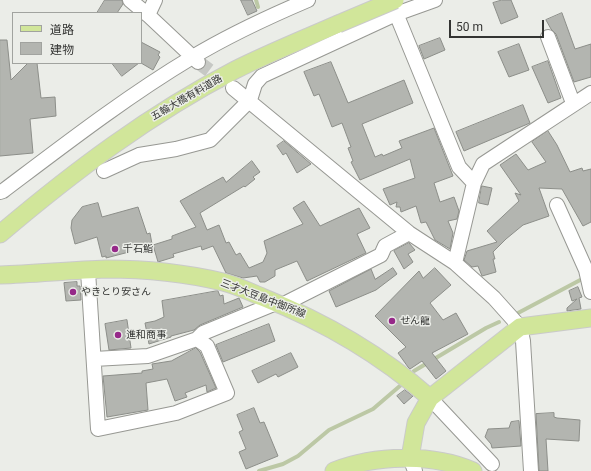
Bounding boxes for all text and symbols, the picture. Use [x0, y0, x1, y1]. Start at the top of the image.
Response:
legend [12, 12, 142, 64]
scale bar [451, 12, 546, 38]
text: 50 m [456, 20, 483, 34]
text: 道路 [50, 23, 74, 37]
text: 建物 [50, 43, 74, 57]
street label: 五輪大橋有料道路 [149, 73, 225, 123]
place label: 千石鮨 [123, 243, 153, 255]
marker: 千石鮨 [110, 244, 120, 254]
street label: 三才大豆島中御所線 [219, 277, 307, 321]
place label: やきとり安さん [81, 286, 151, 298]
marker: やきとり安さん [68, 287, 78, 297]
place label: せん龍 [400, 315, 430, 327]
marker: せん龍 [387, 316, 397, 326]
place label: 進和商事 [126, 329, 166, 341]
marker: 進和商事 [113, 330, 123, 340]

